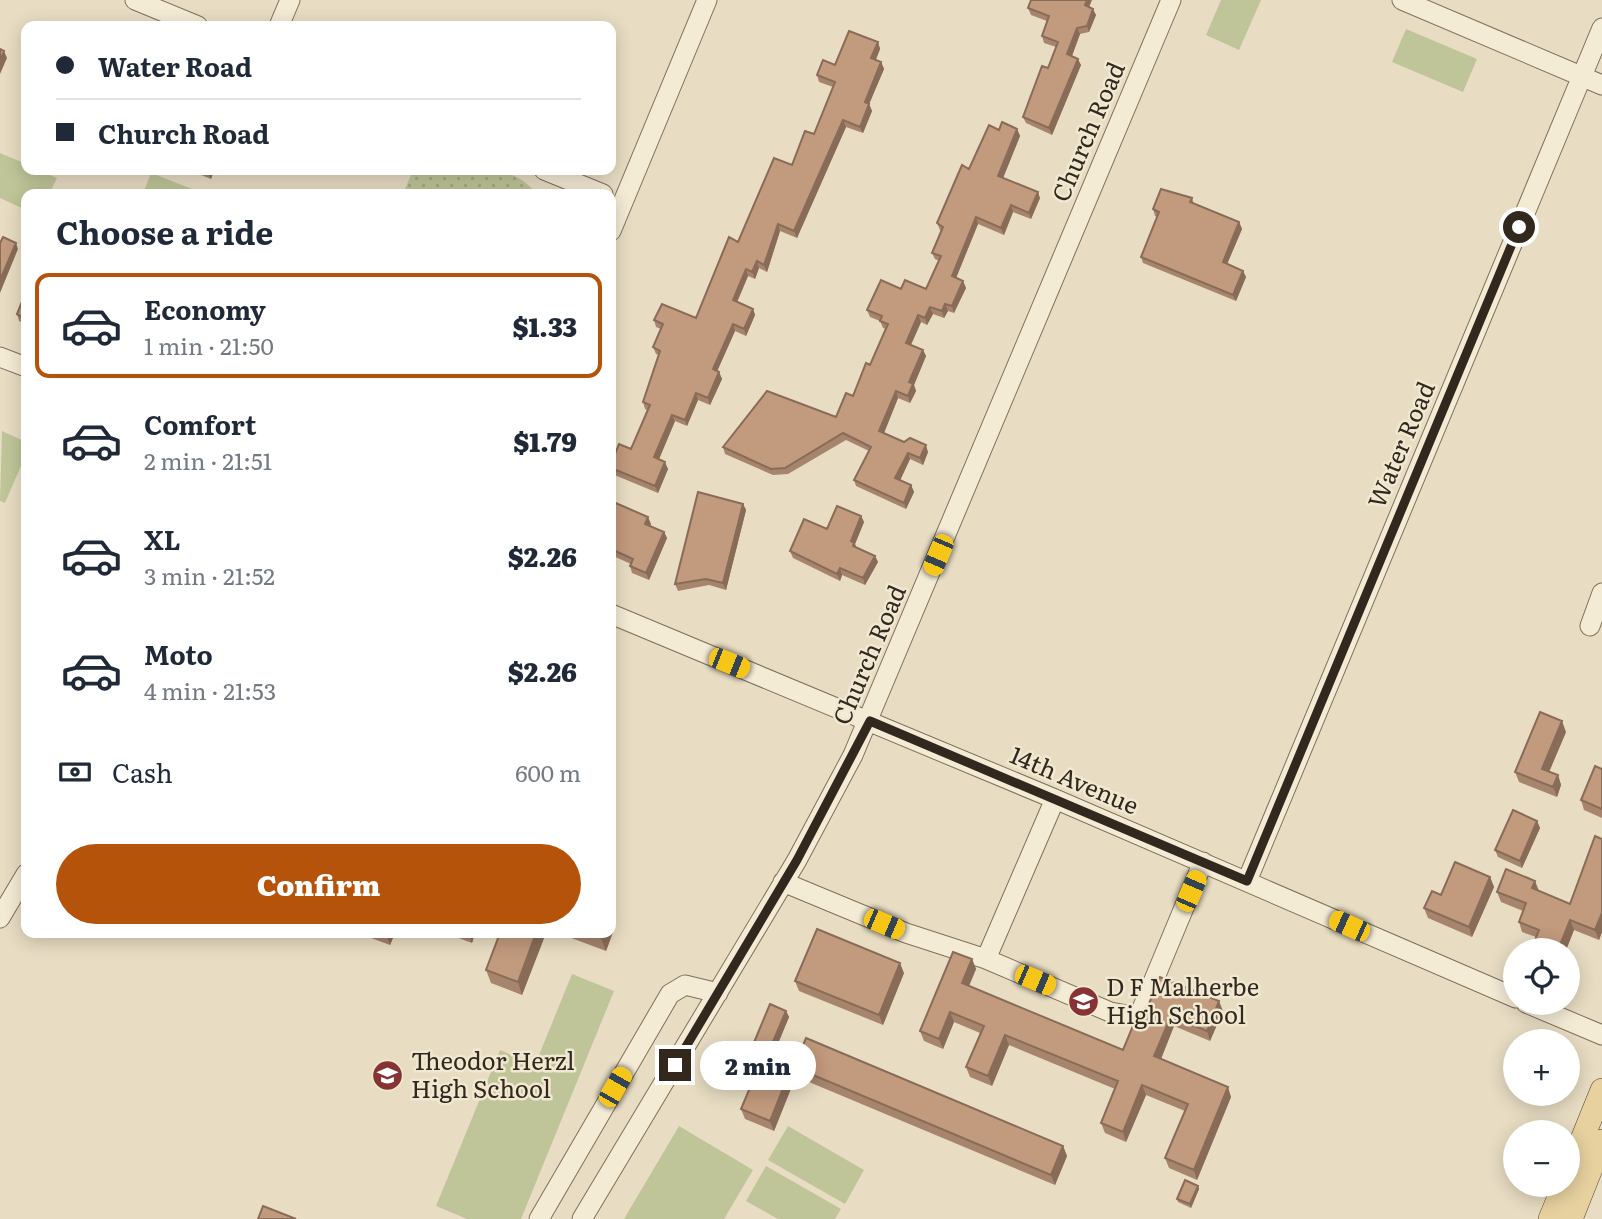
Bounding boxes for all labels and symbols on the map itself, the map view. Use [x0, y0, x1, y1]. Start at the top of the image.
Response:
street label: Church Road [1042, 55, 1132, 206]
route start [1503, 211, 1535, 243]
street label: Water Road [1357, 375, 1442, 513]
car [921, 532, 956, 578]
street label: Church Road [823, 578, 913, 729]
car [706, 645, 753, 681]
street label: 14th Avenue [1005, 736, 1145, 822]
car [1174, 868, 1209, 914]
car [861, 906, 908, 942]
car [1326, 908, 1373, 944]
car [1012, 962, 1059, 998]
place label: D F Malherbe High School [1106, 968, 1259, 1031]
school or university icon: D F Malherbe High School [1066, 985, 1100, 1019]
callout: 2 min [700, 1040, 815, 1090]
place label: Theodor Herzl High School [411, 1042, 575, 1105]
route end [659, 1049, 691, 1081]
school or university icon: Theodor Herzl High School [371, 1059, 405, 1093]
car [596, 1064, 635, 1110]

